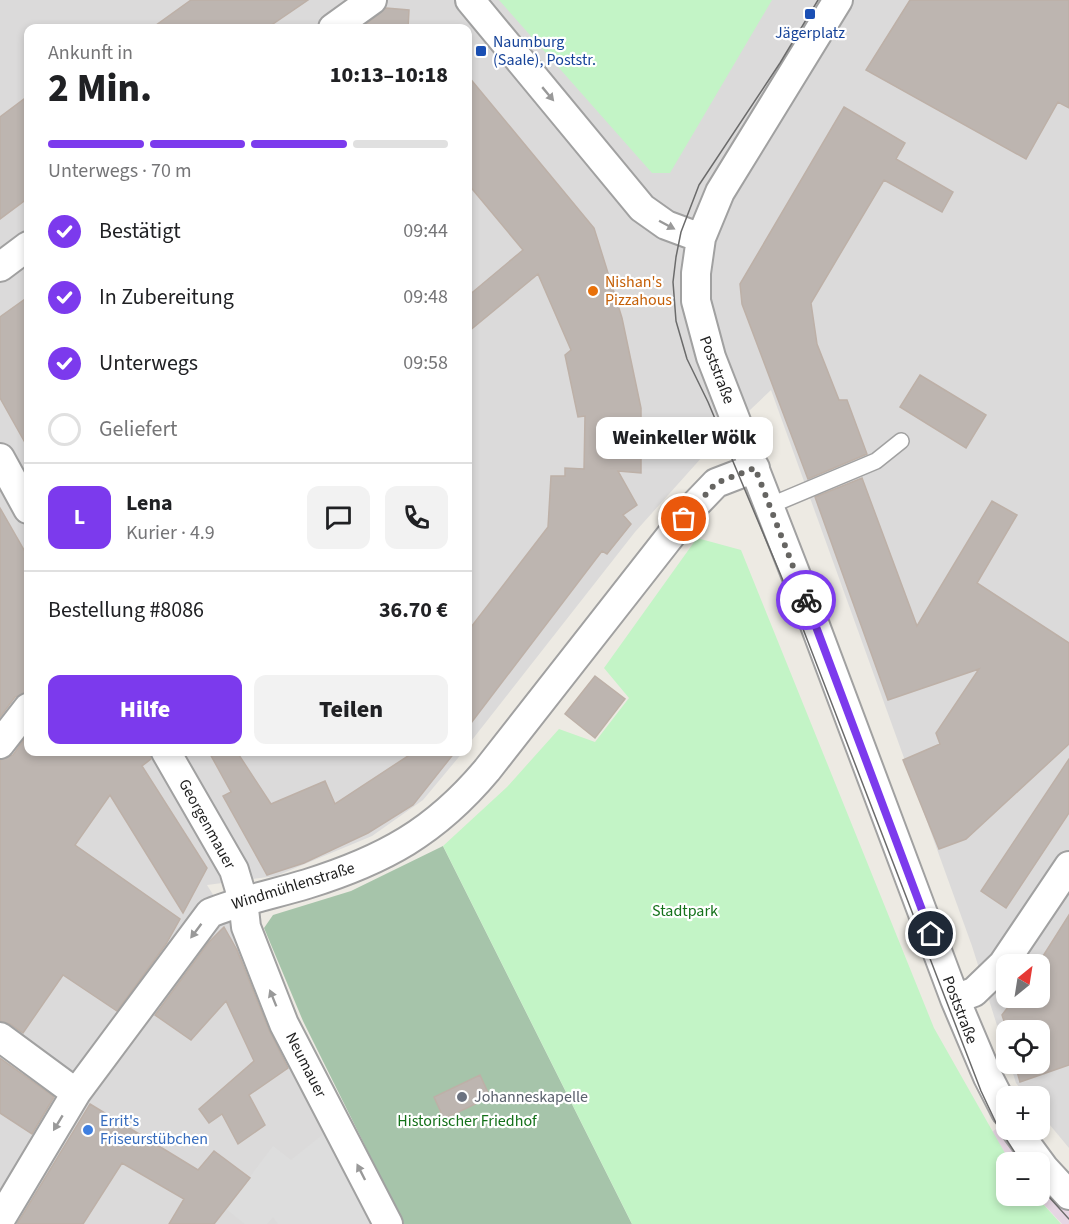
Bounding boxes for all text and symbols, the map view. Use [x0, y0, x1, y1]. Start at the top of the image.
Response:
marker: Jägerplatz [803, 7, 817, 21]
place label: Jägerplatz [775, 22, 845, 44]
place label: Naumburg (Saale), Poststr. [493, 31, 596, 71]
text: Ankunft in [48, 39, 133, 67]
marker: Naumburg (Saale), Poststr. [474, 44, 488, 58]
text: 10:13–10:18 [330, 59, 448, 91]
text: 2 Min. [48, 61, 152, 117]
one-way arrow [541, 86, 554, 102]
text: Unterwegs · 70 m [48, 157, 192, 185]
icon: check [48, 215, 81, 248]
text: Bestätigt [99, 215, 181, 247]
text: 09:44 [403, 217, 448, 245]
one-way arrow [658, 220, 675, 230]
place label: Nishan's Pizzahous [605, 271, 672, 311]
icon: check [48, 281, 81, 314]
text: In Zubereitung [99, 281, 234, 313]
text: 09:48 [403, 283, 448, 311]
marker: Nishan's Pizzahous [586, 284, 600, 298]
street label: Poststraße [694, 333, 740, 407]
icon: check [48, 347, 81, 380]
text: Unterwegs [99, 347, 198, 379]
text: 09:58 [403, 349, 448, 377]
text: Geliefert [99, 413, 178, 445]
callout: Weinkeller Wölk [596, 417, 772, 459]
text: Weinkeller Wölk [613, 424, 756, 452]
button: chat [307, 486, 370, 549]
button: phone [385, 486, 448, 549]
text: Lena [126, 487, 173, 519]
pin [658, 493, 709, 544]
text: L [74, 501, 85, 533]
icon: bag [667, 502, 700, 535]
text: Kurier · 4.9 [126, 519, 215, 547]
courier [776, 570, 836, 630]
icon: bike [790, 584, 823, 617]
text: Bestellung #8086 [48, 594, 204, 626]
text: 36.70 € [379, 594, 448, 626]
button: Hilfe [48, 675, 242, 744]
button: Teilen [254, 675, 448, 744]
street label: Georgenmauer [173, 775, 241, 873]
street label: Windmühlenstraße [229, 857, 357, 915]
park label: Stadtpark [652, 900, 718, 922]
pin [905, 908, 956, 959]
icon: home [914, 917, 947, 950]
one-way arrow [190, 922, 202, 938]
north arrow [996, 954, 1050, 1008]
map controls [996, 954, 1050, 1206]
street label: Poststraße [937, 973, 983, 1047]
one-way arrow [268, 989, 278, 1007]
button: locate [996, 1020, 1050, 1074]
street label: Neumauer [280, 1029, 332, 1102]
place label: Johanneskapelle [474, 1086, 588, 1108]
button: + [996, 1086, 1050, 1140]
marker: Johanneskapelle [455, 1090, 469, 1104]
place label: Errit's Friseurstübchen [100, 1110, 208, 1150]
park label: Historischer Friedhof [397, 1110, 538, 1132]
one-way arrow [52, 1115, 63, 1131]
marker: Errit's Friseurstübchen [81, 1123, 95, 1137]
button: − [996, 1152, 1050, 1206]
one-way arrow [356, 1163, 366, 1180]

